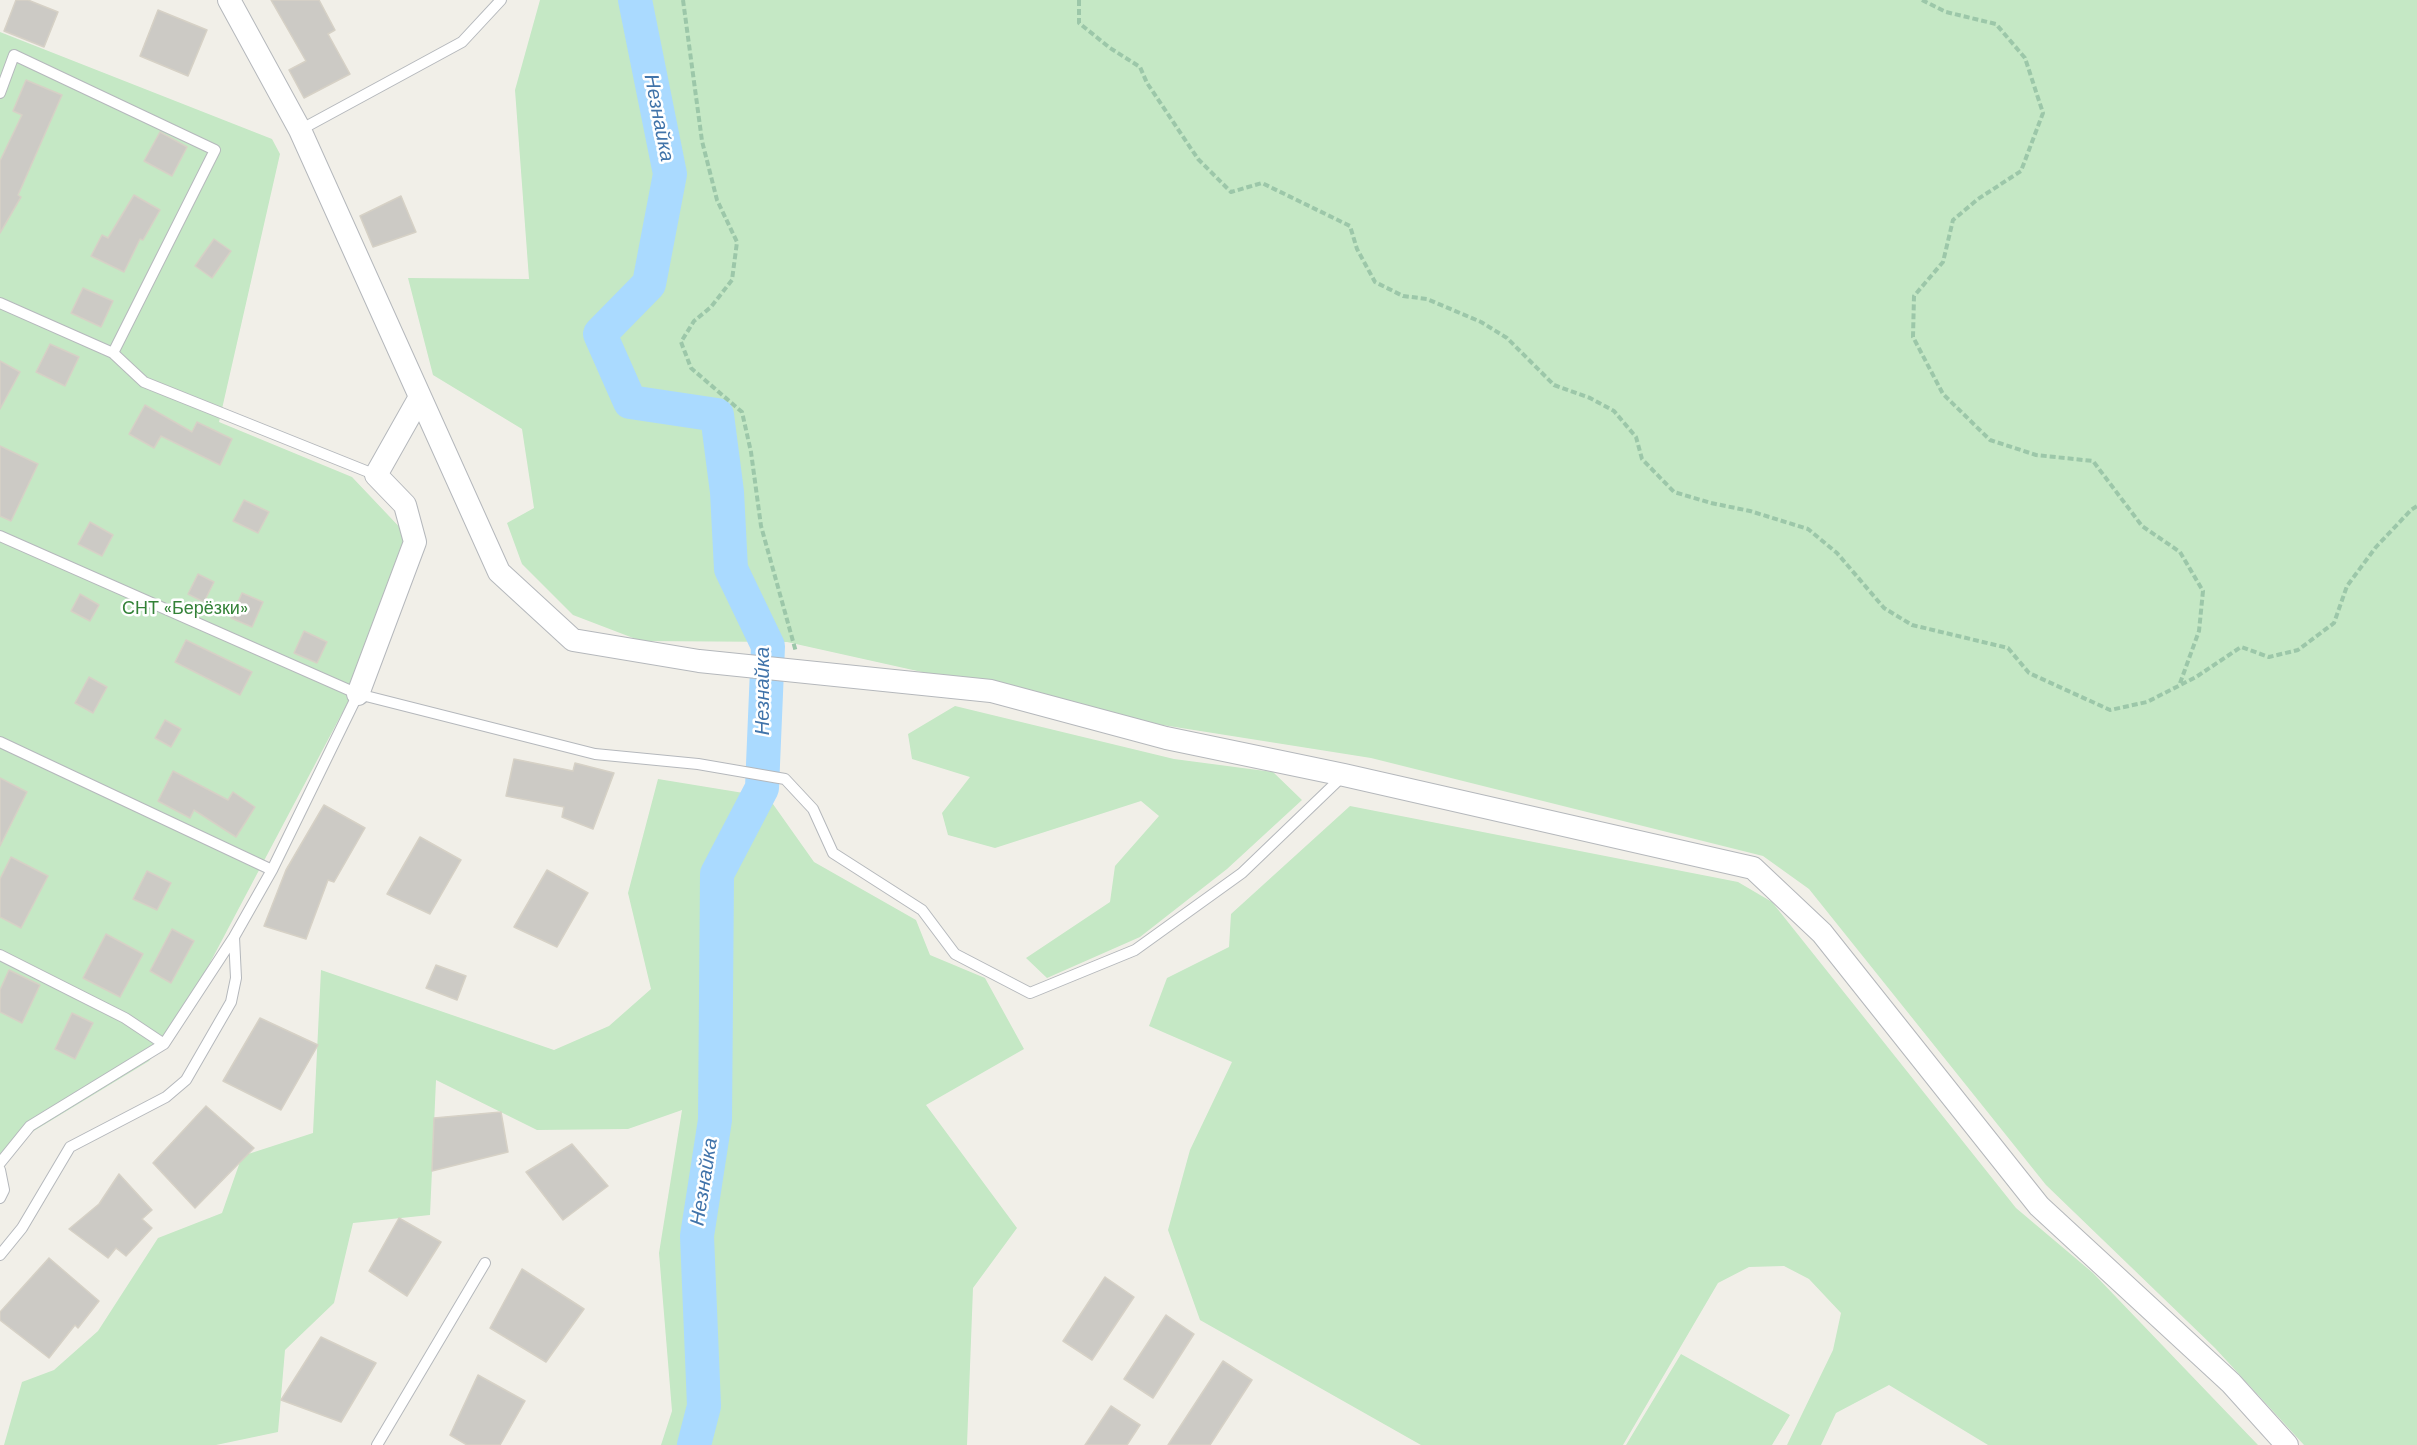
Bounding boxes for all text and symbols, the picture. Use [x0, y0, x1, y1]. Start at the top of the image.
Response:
water label: Незнайка [638, 72, 678, 164]
park label: СНТ «Берёзки» [122, 598, 248, 620]
water label: Незнайка [752, 647, 776, 735]
water label: Незнайка [686, 1136, 724, 1228]

